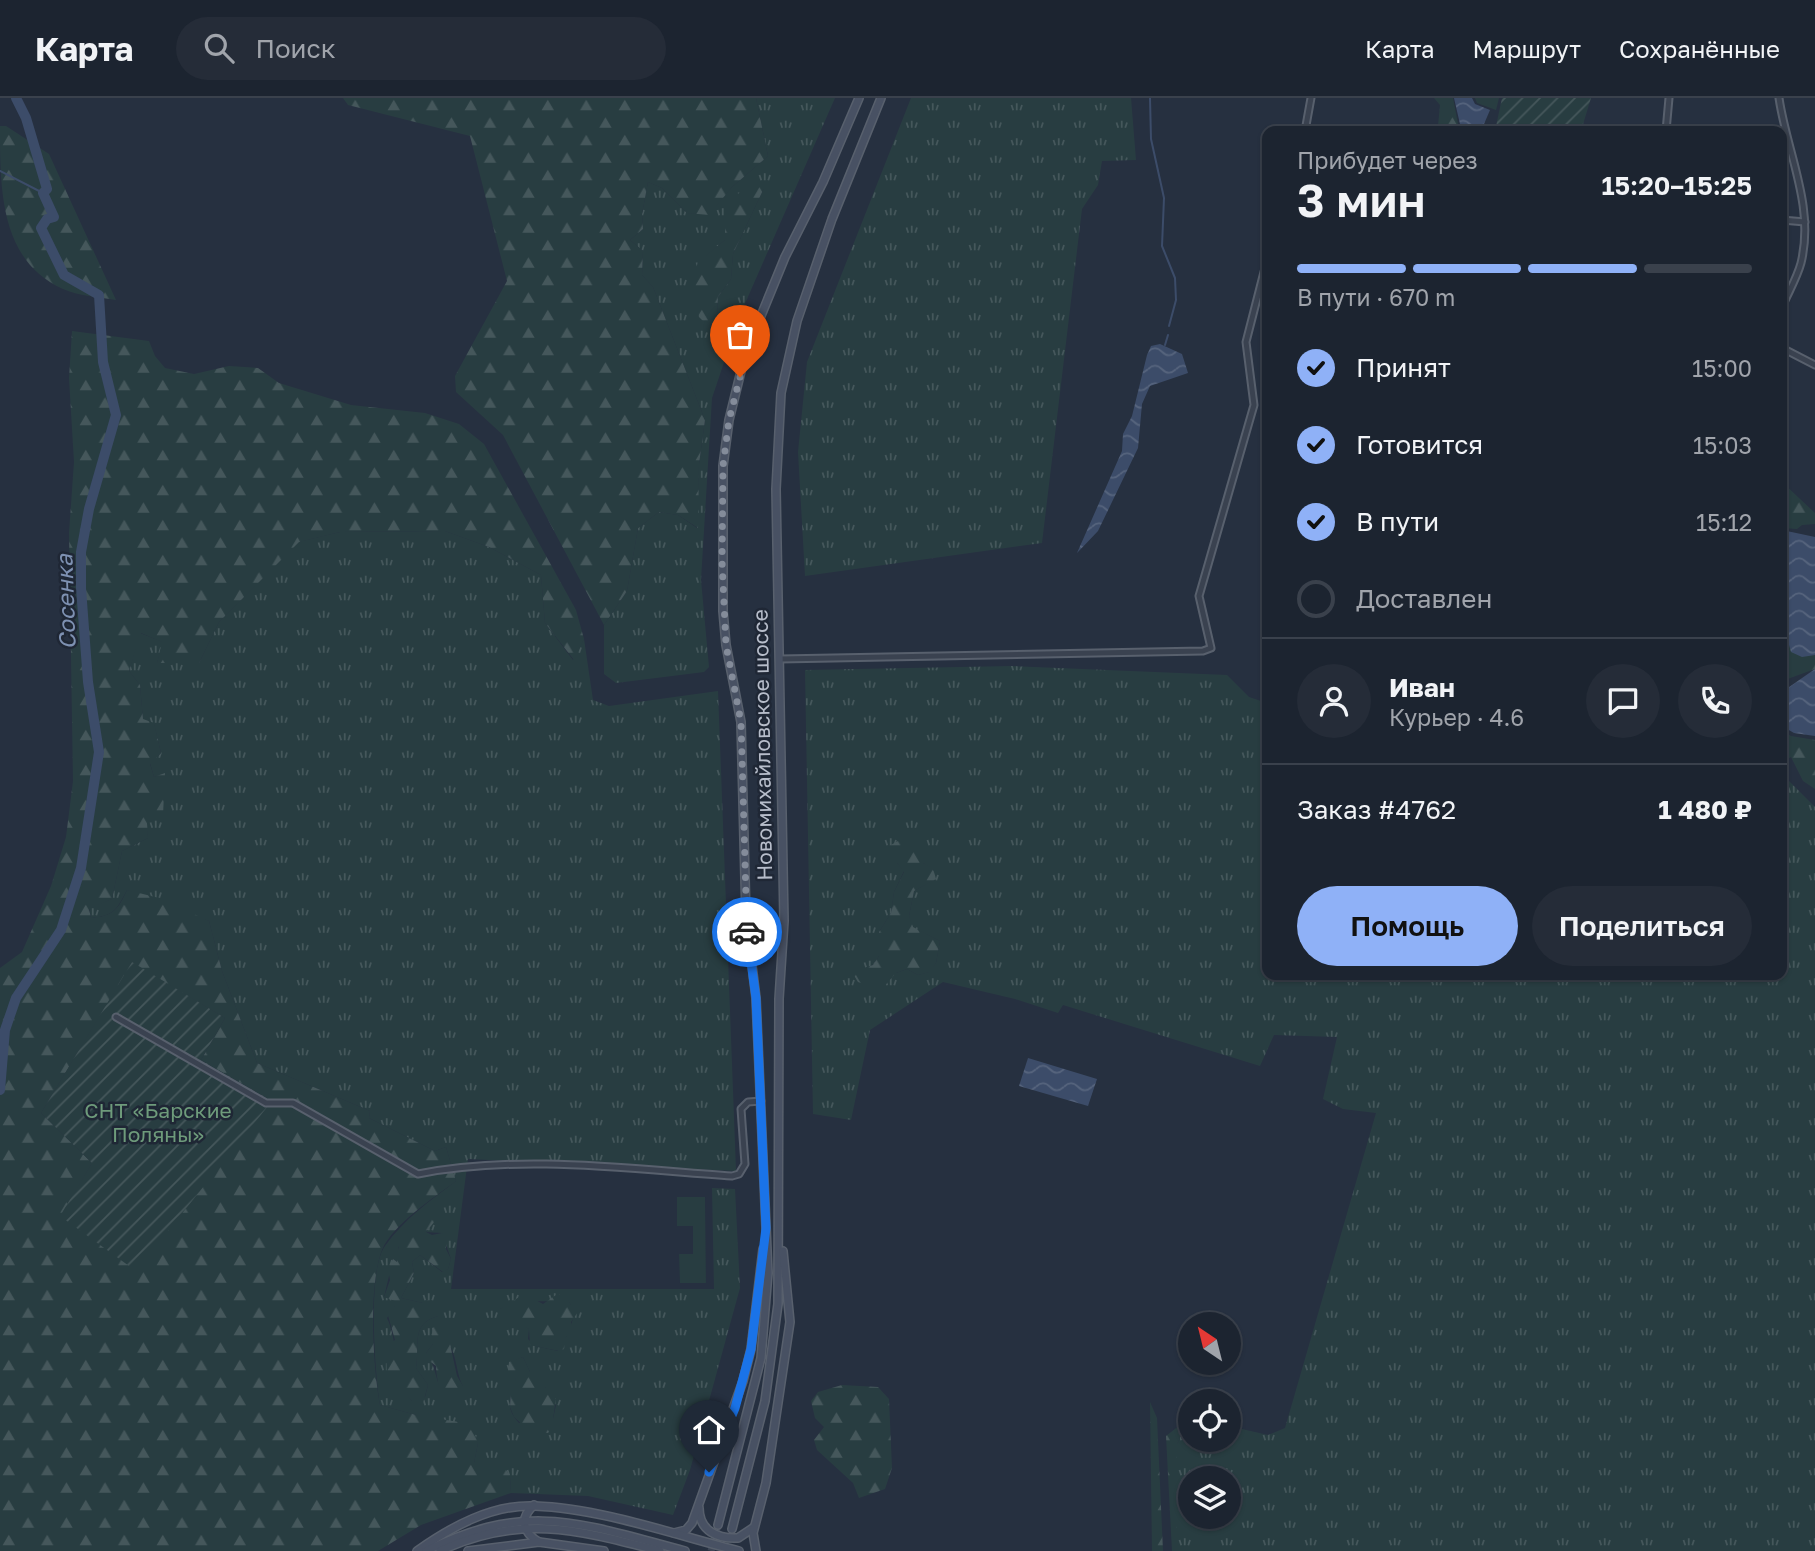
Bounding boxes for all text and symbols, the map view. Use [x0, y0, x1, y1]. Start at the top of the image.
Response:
search box [176, 17, 666, 80]
text: Карта [35, 29, 134, 68]
icon: search [200, 29, 238, 67]
text: Поиск [256, 33, 336, 64]
text: Карта [1365, 34, 1435, 63]
text: Маршрут [1473, 34, 1581, 63]
text: Сохранённые [1619, 34, 1780, 63]
text: Прибудет через [1297, 146, 1478, 174]
text: 15:20–15:25 [1601, 170, 1752, 201]
text: 3 мин [1297, 172, 1426, 227]
text: В пути · 670 m [1297, 283, 1455, 311]
pin [710, 305, 770, 377]
icon: bag [721, 316, 759, 354]
icon: check [1297, 349, 1335, 387]
text: Принят [1356, 352, 1451, 383]
text: 15:00 [1692, 354, 1752, 382]
icon: check [1297, 426, 1335, 464]
text: Готовится [1356, 429, 1483, 460]
text: 15:03 [1693, 431, 1752, 459]
icon: check [1297, 503, 1335, 541]
text: В пути [1356, 506, 1439, 537]
text: 15:12 [1696, 508, 1752, 536]
water label: Сосенка [49, 553, 81, 650]
text: Доставлен [1356, 583, 1492, 614]
street label: Новомихайловское шоссе [747, 609, 777, 881]
button: person [1297, 664, 1371, 738]
button: chat [1586, 664, 1660, 738]
button: phone [1678, 664, 1752, 738]
text: Иван [1389, 672, 1455, 703]
text: Курьер · 4.6 [1389, 703, 1524, 731]
text: Заказ #4762 [1297, 794, 1456, 825]
text: 1 480 ₽ [1658, 794, 1752, 825]
button: Помощь [1297, 886, 1518, 966]
button: Поделиться [1532, 886, 1752, 966]
courier [712, 897, 782, 967]
icon: car [728, 913, 766, 951]
park label: СНТ «Барские Поляны» [84, 1097, 232, 1147]
north arrow [1178, 1312, 1241, 1376]
map controls [1178, 1312, 1241, 1529]
button: locate [1178, 1389, 1241, 1452]
pin [679, 1400, 739, 1472]
icon: home [690, 1411, 728, 1449]
button: layers [1178, 1466, 1241, 1529]

